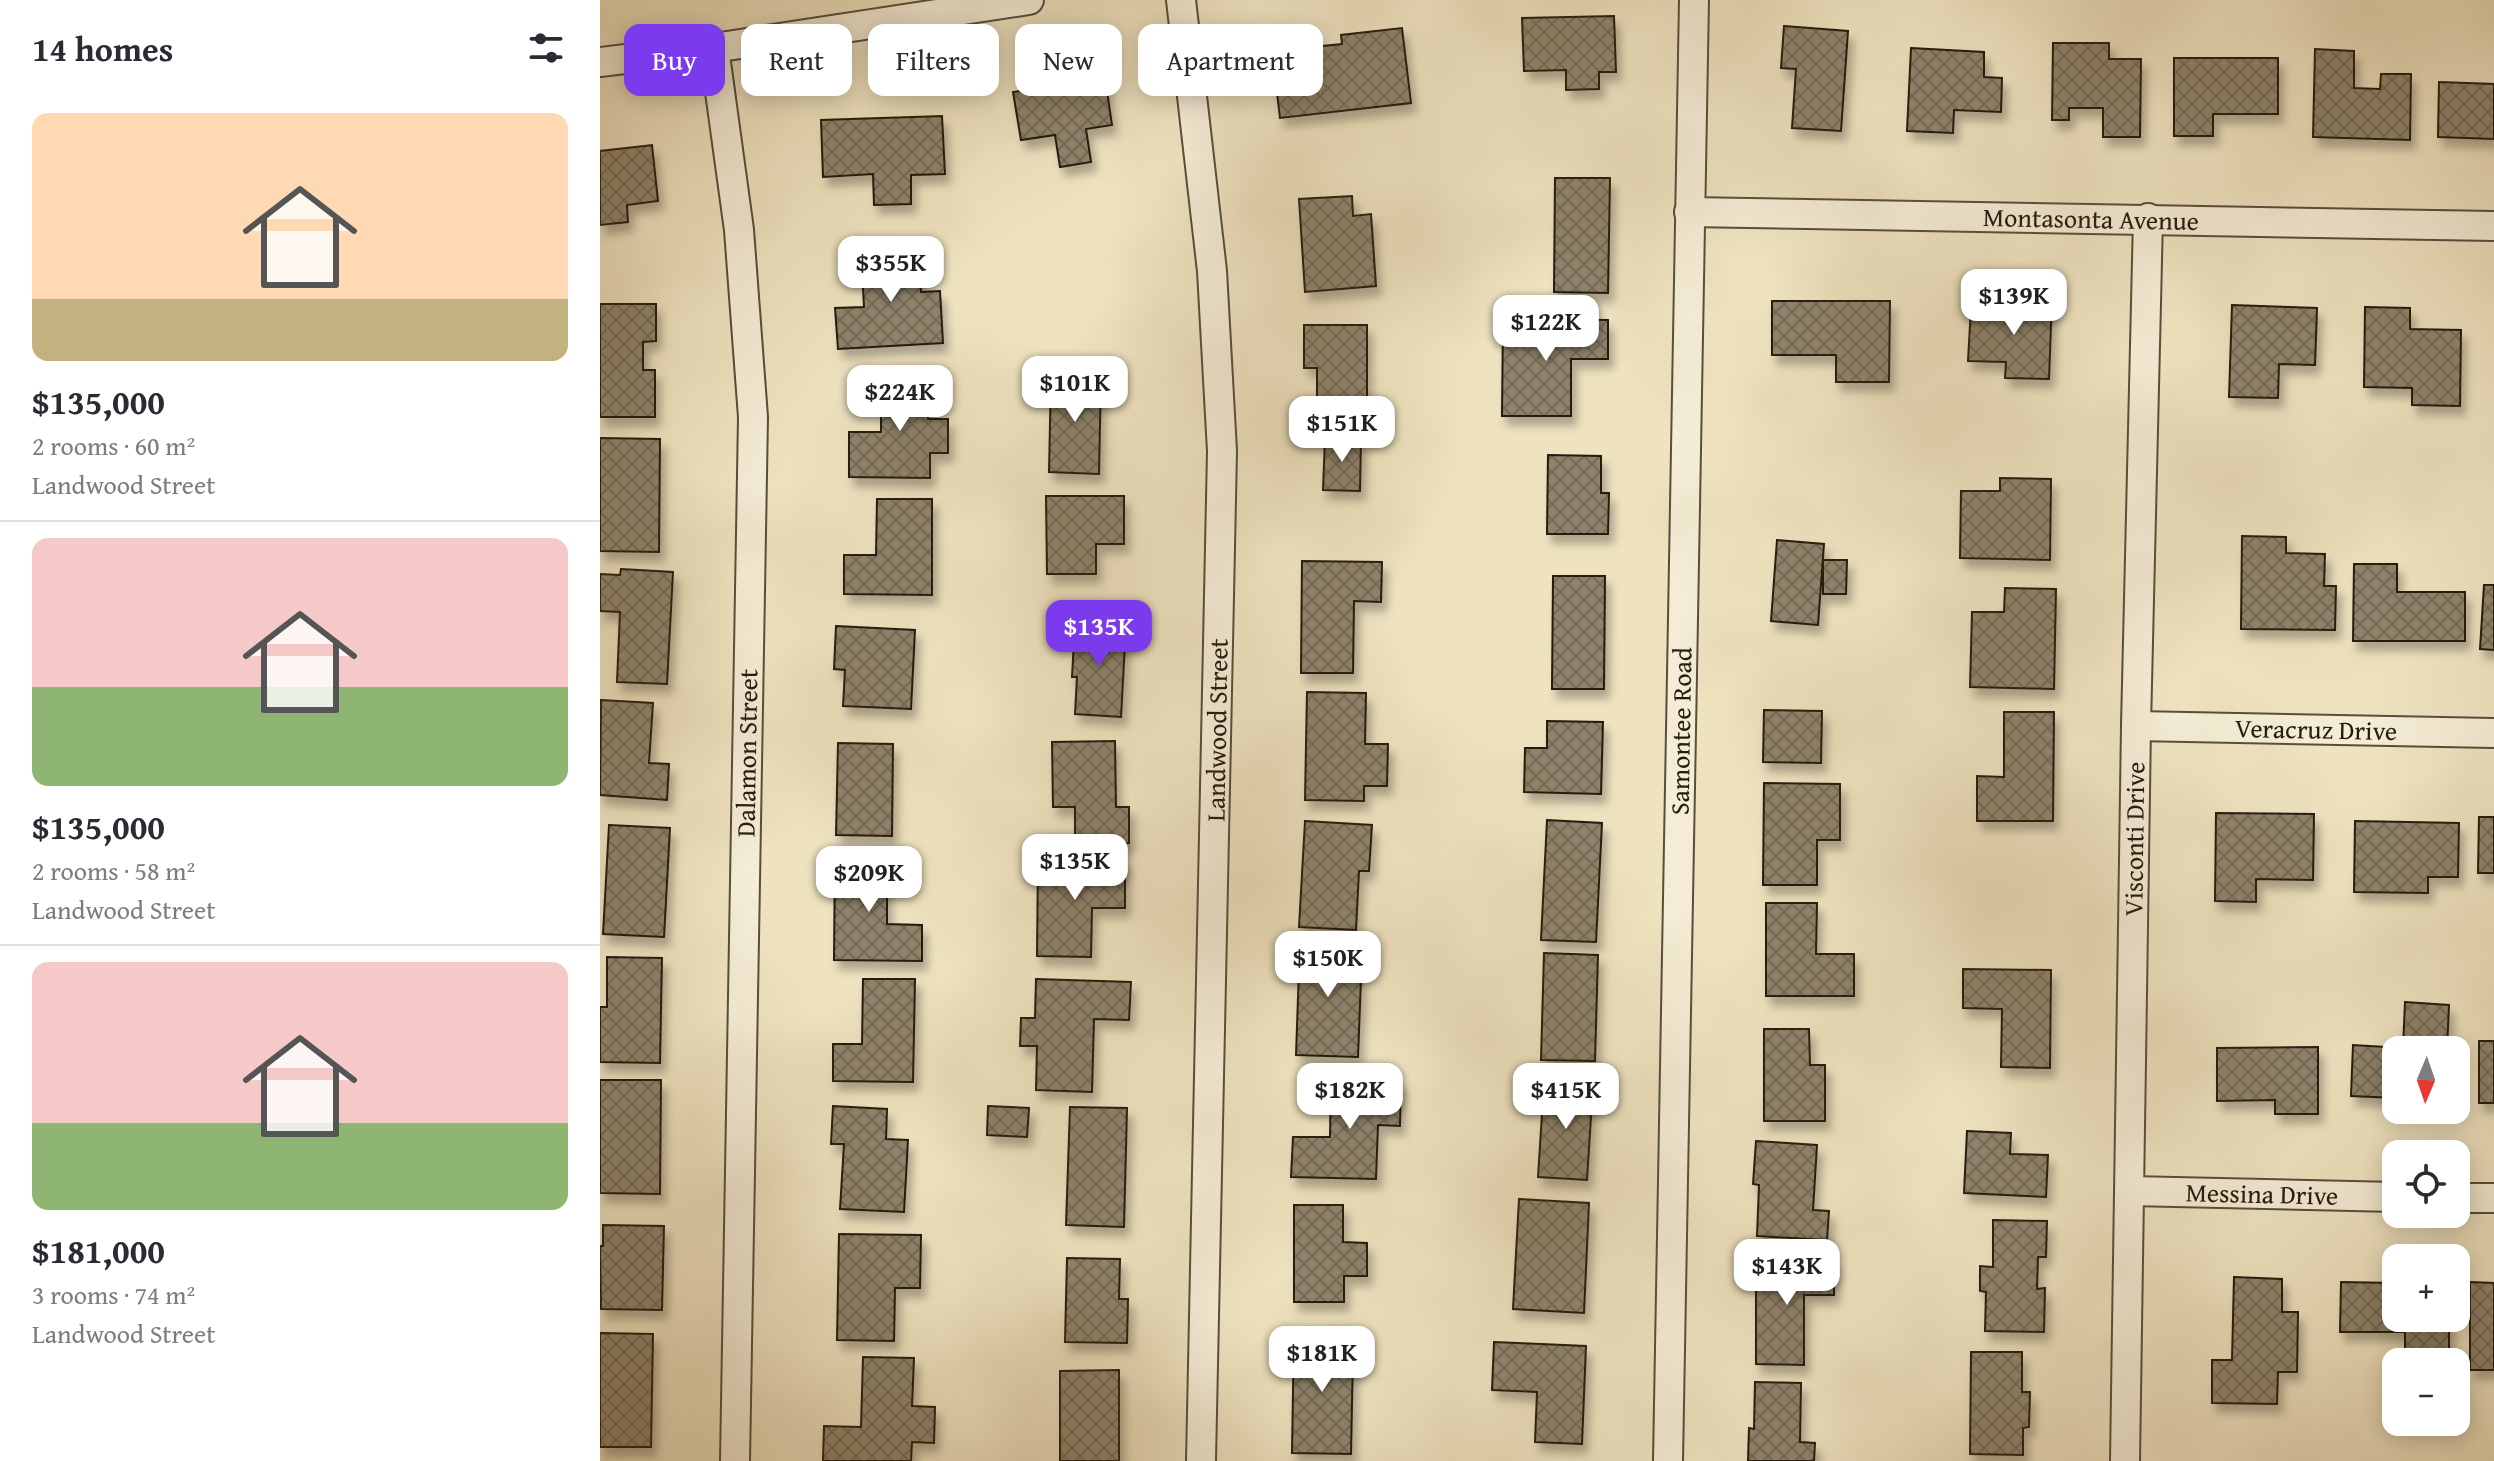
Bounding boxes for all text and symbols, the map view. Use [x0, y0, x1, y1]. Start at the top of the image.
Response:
text: 14 homes [32, 24, 173, 73]
chip: Buy [624, 24, 725, 96]
chip: Rent [741, 24, 852, 96]
chip: Filters [868, 24, 999, 96]
chip: New [1015, 24, 1122, 96]
chip: Apartment [1138, 24, 1323, 96]
icon: filters [524, 26, 568, 70]
icon: home [228, 165, 372, 309]
street label: Montasonta Avenue [1983, 197, 2199, 240]
pin: $355K [835, 236, 947, 304]
text: $355K [856, 242, 926, 281]
pin: $139K [1958, 269, 2070, 337]
text: $139K [1979, 275, 2049, 314]
pin: $122K [1490, 295, 1602, 363]
text: $122K [1511, 301, 1581, 340]
pin: $101K [1019, 356, 1131, 424]
text: $101K [1040, 362, 1110, 401]
pin: $224K [844, 365, 956, 433]
text: $224K [865, 371, 935, 410]
text: $135,000 [32, 377, 165, 426]
pin: $151K [1286, 396, 1398, 464]
text: $151K [1307, 402, 1377, 441]
text: 2 rooms · 60 m² [32, 426, 195, 465]
text: Landwood Street [32, 465, 215, 504]
icon: home [228, 590, 372, 734]
pin: $135K [1043, 600, 1155, 668]
text: $135K [1064, 606, 1134, 645]
street label: Landwood Street [1195, 638, 1238, 822]
street label: Samontee Road [1659, 647, 1701, 815]
street label: Dalamon Street [726, 669, 767, 837]
street label: Veracruz Drive [2234, 708, 2397, 750]
street label: Visconti Drive [2113, 761, 2154, 917]
text: $135,000 [32, 802, 165, 851]
pin: $135K [1019, 834, 1131, 902]
text: $135K [1040, 840, 1110, 879]
pin: $209K [813, 846, 925, 914]
text: 2 rooms · 58 m² [32, 851, 195, 890]
text: $209K [834, 852, 904, 891]
text: Landwood Street [32, 890, 215, 929]
pin: $150K [1272, 931, 1384, 999]
text: $150K [1293, 937, 1363, 976]
icon: home [228, 1014, 372, 1158]
north arrow [2382, 1036, 2470, 1124]
map controls [2382, 1036, 2470, 1436]
pin: $182K [1294, 1063, 1406, 1131]
pin: $415K [1510, 1063, 1622, 1131]
text: $182K [1315, 1069, 1385, 1108]
text: $415K [1531, 1069, 1601, 1108]
button: locate [2382, 1140, 2470, 1228]
street label: Messina Drive [2185, 1172, 2339, 1215]
text: $181,000 [32, 1226, 165, 1275]
pin: $143K [1731, 1239, 1843, 1307]
button: + [2382, 1244, 2470, 1332]
text: $143K [1752, 1245, 1822, 1284]
text: 3 rooms · 74 m² [32, 1275, 195, 1314]
text: Landwood Street [32, 1314, 215, 1353]
pin: $181K [1266, 1326, 1378, 1394]
text: $181K [1287, 1332, 1357, 1371]
button: − [2382, 1348, 2470, 1436]

